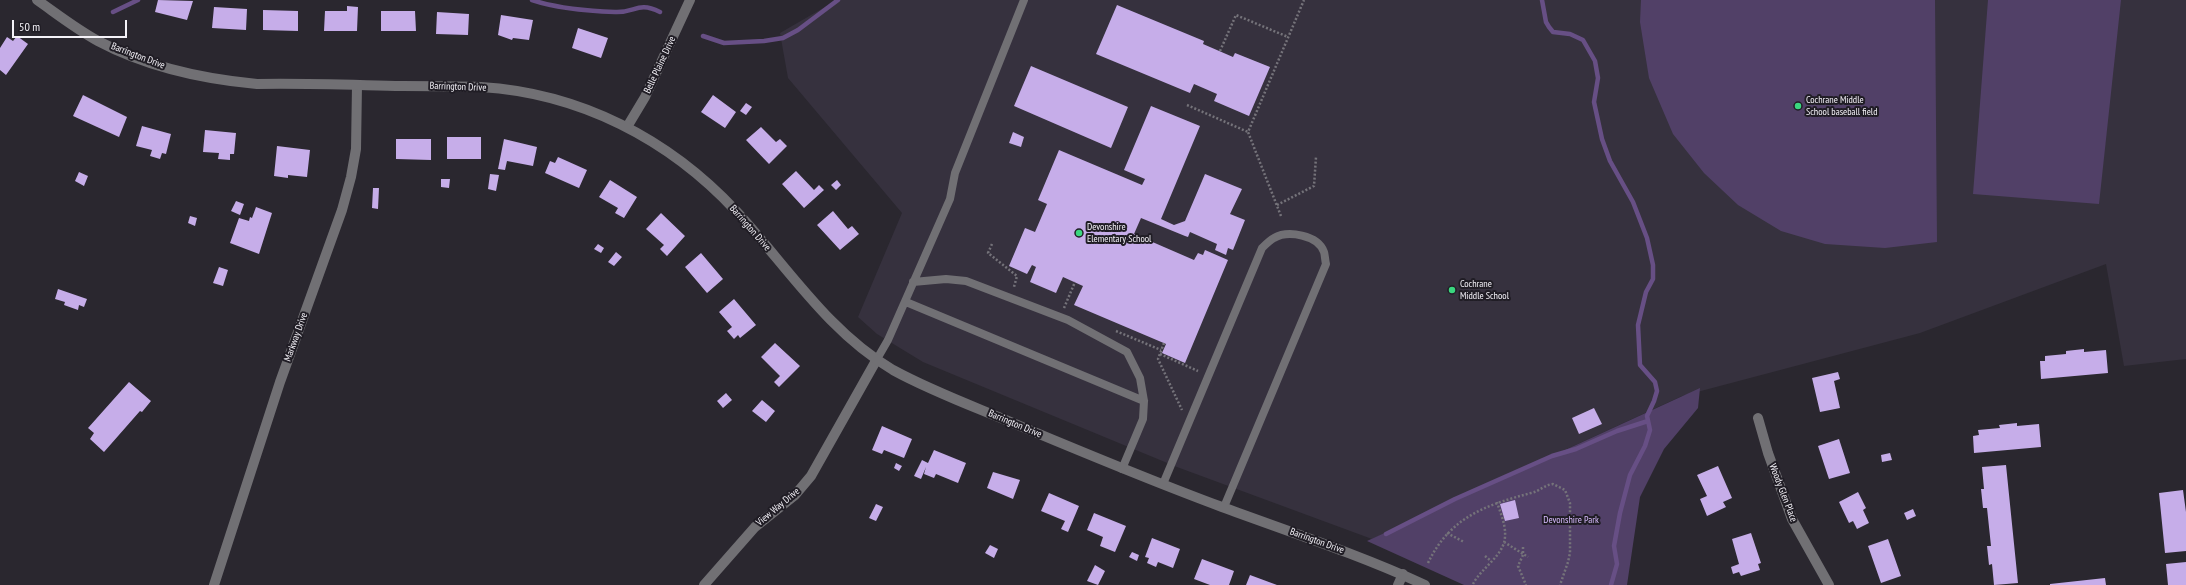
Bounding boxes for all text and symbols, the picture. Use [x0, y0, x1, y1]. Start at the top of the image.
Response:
scale bar [14, 12, 129, 38]
text: 50 m [19, 19, 40, 34]
street label: Belle Plaine Drive [642, 35, 678, 95]
street label: Barrington Drive [109, 40, 167, 72]
street label: Barrington Drive [429, 80, 487, 94]
place label: Cochrane Middle School baseball field [1806, 94, 1877, 118]
marker: Cochrane Middle School baseball field [1793, 101, 1803, 111]
street label: Barrington Drive [727, 203, 773, 253]
place label: Devonshire Elementary School [1087, 221, 1151, 244]
marker: Devonshire Elementary School [1074, 228, 1084, 238]
place label: Cochrane Middle School [1460, 278, 1509, 302]
marker: Cochrane Middle School [1447, 285, 1457, 295]
street label: Markway Drive [282, 311, 310, 363]
street label: Barrington Drive [987, 407, 1043, 441]
street label: Woody Glen Place [1766, 462, 1800, 524]
street label: View Way Drive [754, 485, 802, 529]
park label: Devonshire Park [1543, 514, 1599, 526]
street label: Barrington Drive [1288, 526, 1346, 556]

